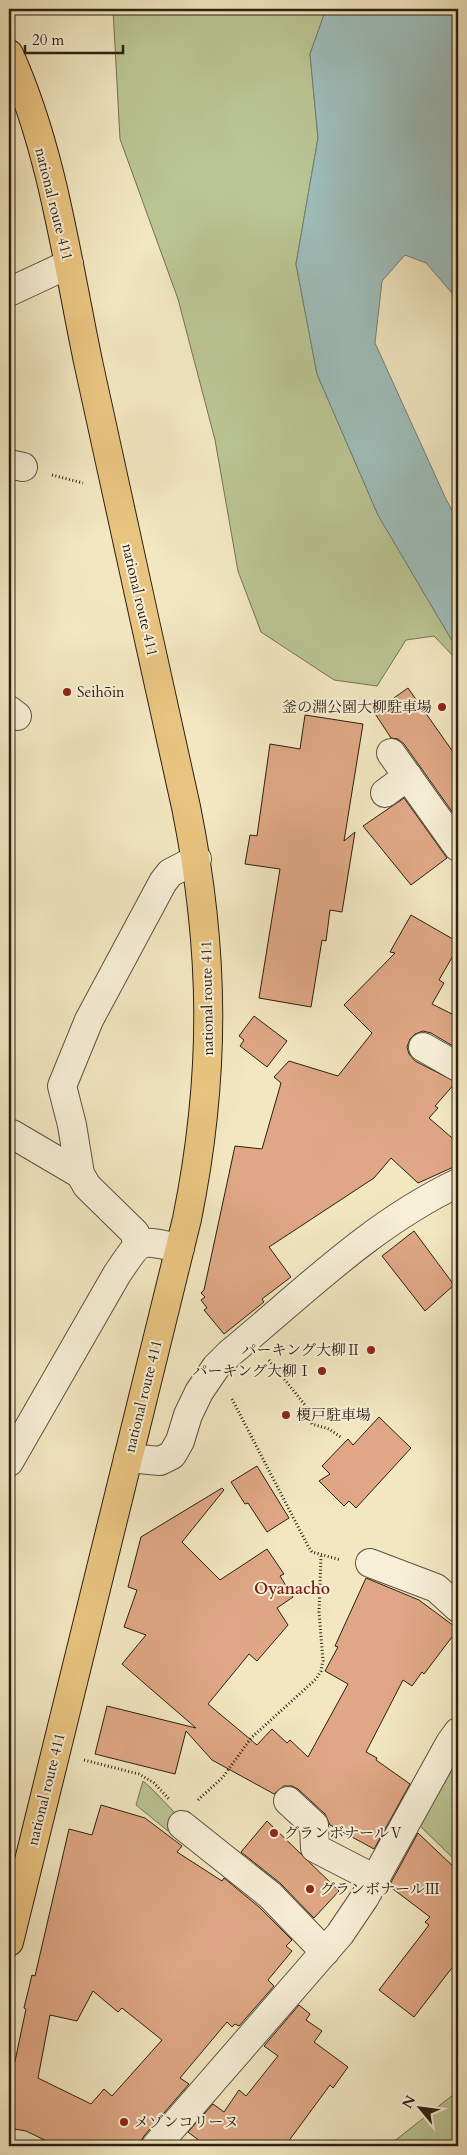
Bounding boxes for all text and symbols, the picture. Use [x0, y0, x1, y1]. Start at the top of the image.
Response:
scale bar [25, 22, 122, 54]
text: 20 m [32, 30, 64, 50]
street label: national route 411 [30, 146, 78, 262]
street label: national route 411 [117, 542, 163, 658]
place label: Seihōin [77, 682, 125, 702]
marker: Seihōin [61, 686, 73, 698]
place label: 釜の淵公園大柳駐車場 [282, 697, 432, 717]
marker: 釜の淵公園大柳駐車場 [436, 701, 448, 713]
street label: national route 411 [196, 940, 218, 1056]
street label: national route 411 [119, 1338, 167, 1454]
place label: パーキング大柳Ⅱ [241, 1340, 361, 1360]
marker: パーキング大柳Ⅱ [365, 1344, 377, 1356]
place label: パーキング大柳Ⅰ [192, 1361, 312, 1381]
marker: パーキング大柳Ⅰ [316, 1365, 328, 1377]
place label: 榎戸駐車場 [296, 1405, 371, 1425]
marker: 榎戸駐車場 [280, 1409, 292, 1421]
district label: Oyanacho [254, 1578, 330, 1600]
street label: national route 411 [22, 1731, 70, 1847]
place label: グランボナールⅤ [284, 1823, 404, 1843]
marker: グランボナールⅤ [268, 1827, 280, 1839]
place label: グランボナールⅢ [320, 1879, 440, 1899]
marker: グランボナールⅢ [304, 1883, 316, 1895]
north arrow [394, 2082, 444, 2132]
text: N [398, 2092, 420, 2112]
place label: メゾンコリーヌ [134, 2112, 239, 2132]
marker: メゾンコリーヌ [118, 2116, 130, 2128]

